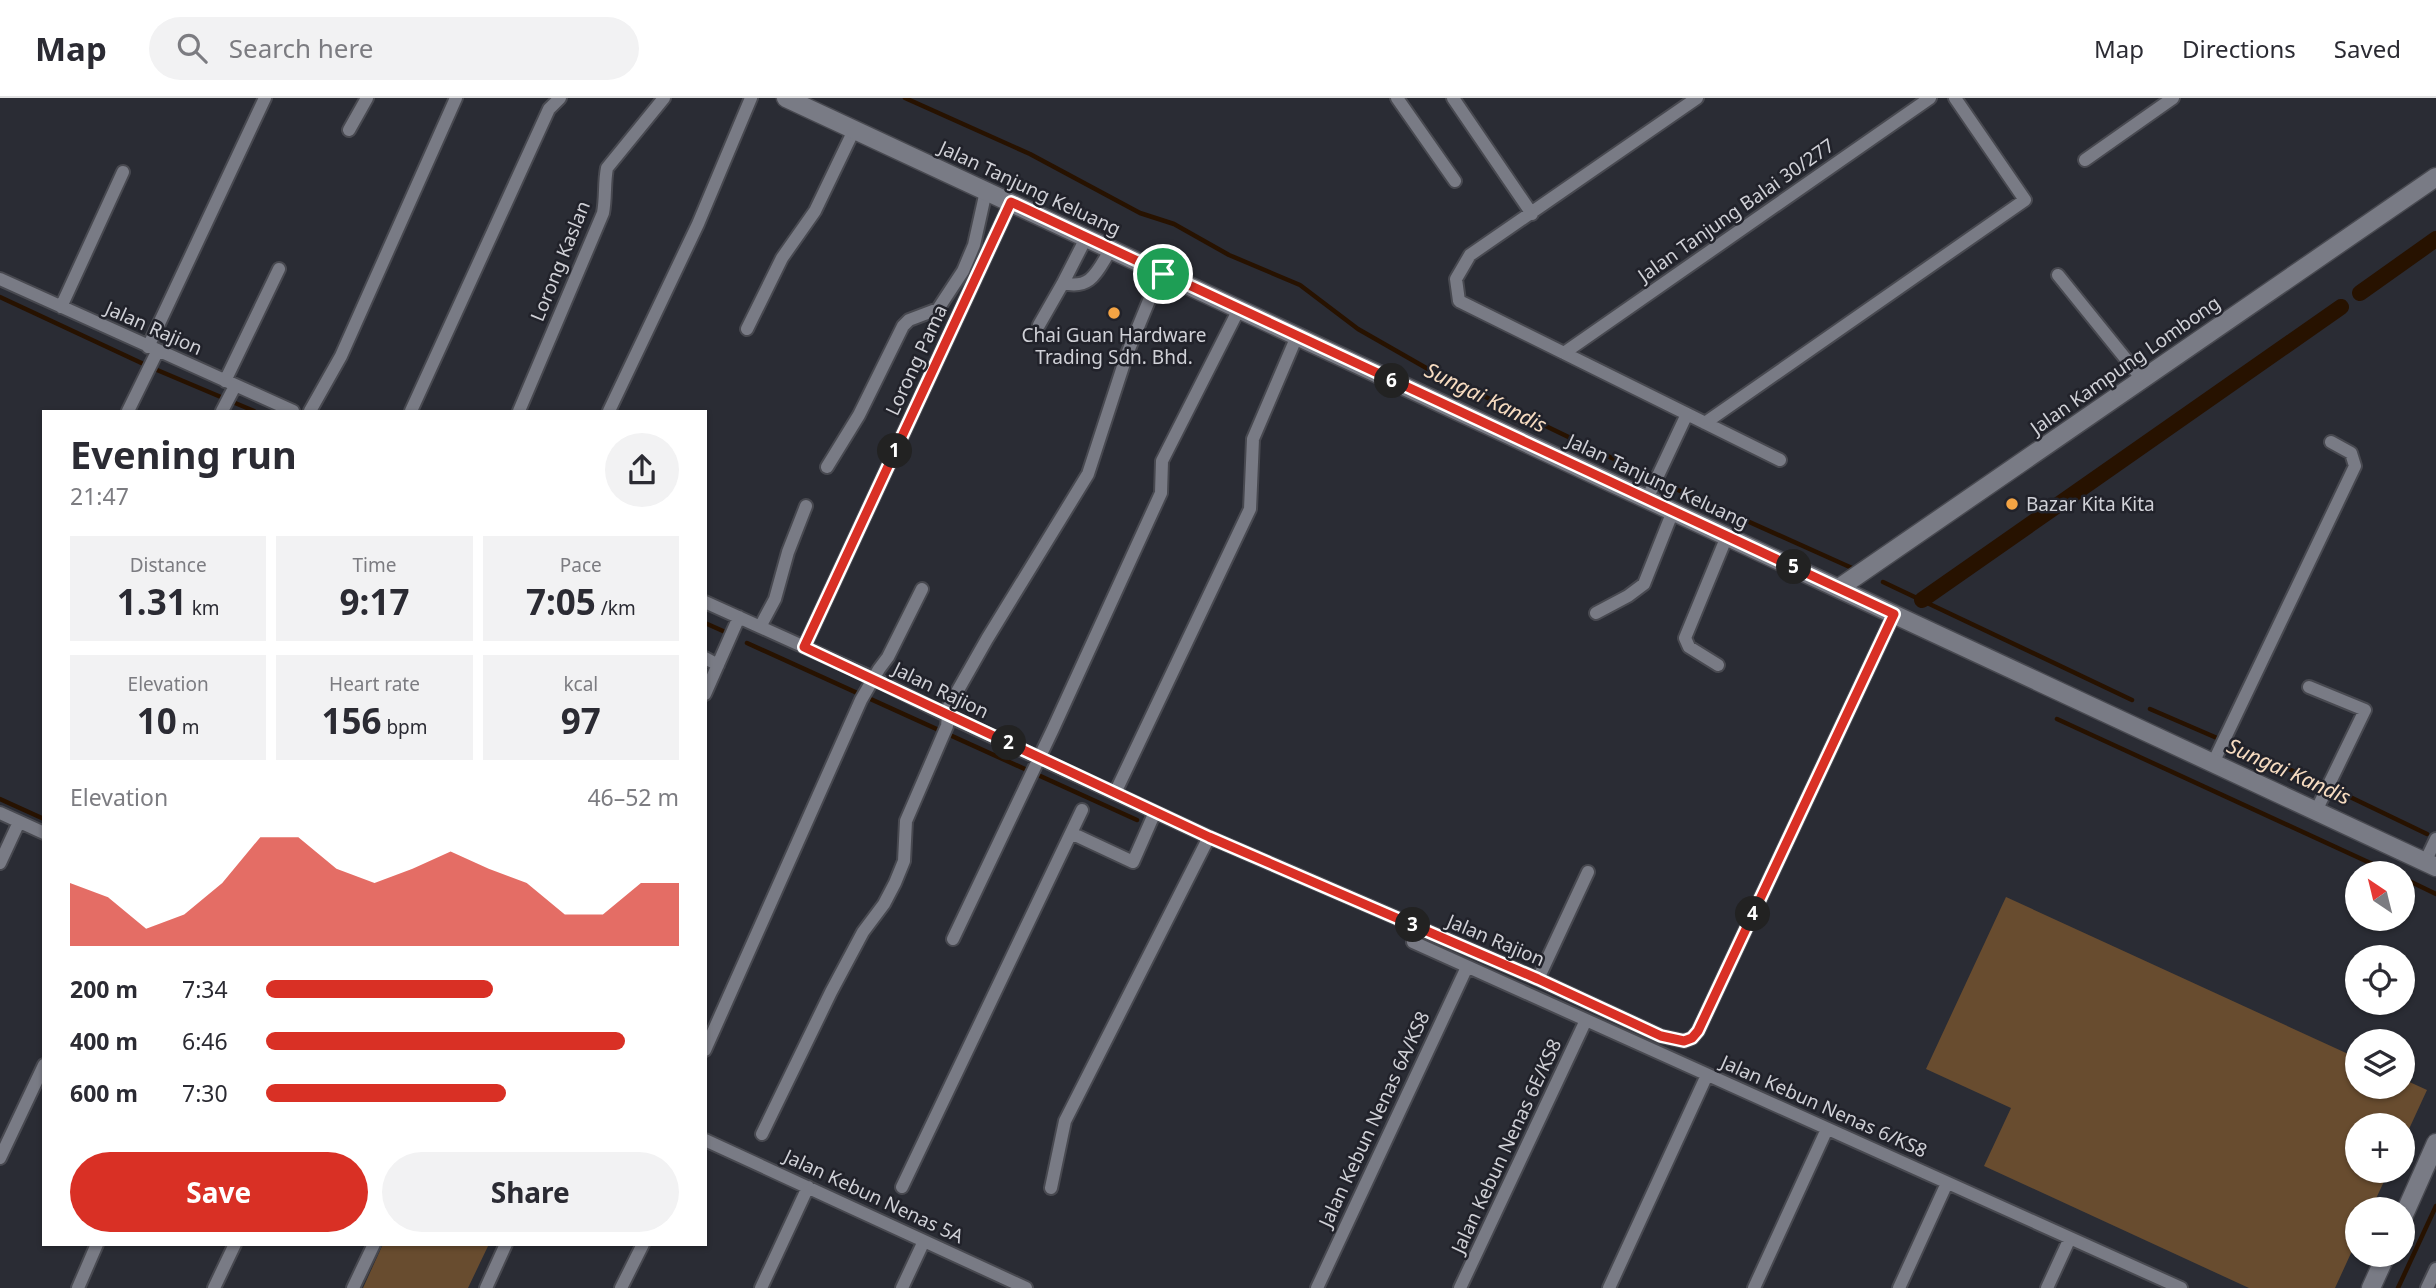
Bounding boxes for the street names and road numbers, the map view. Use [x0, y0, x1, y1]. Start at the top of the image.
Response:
street label: Jalan Tanjung Balai 30/277 [1631, 132, 1839, 289]
street label: Jalan Tanjung Keluang [933, 134, 1125, 242]
street label: Lorong Kaslan [524, 197, 596, 325]
street label: Jalan Kampung Lombong [2023, 290, 2225, 442]
street label: Jalan Rajion [100, 294, 207, 361]
street label: Lorong Pama [879, 300, 953, 420]
street label: Jalan Tanjung Keluang [1561, 427, 1753, 535]
street label: Jalan Rajion [887, 655, 993, 724]
street label: Jalan Rajion [1441, 907, 1549, 972]
street label: Jalan Kebun Nenas 6A/KS8 [1312, 1007, 1436, 1233]
street label: Jalan Kebun Nenas 6E/KS8 [1444, 1035, 1567, 1259]
street label: Jalan Kebun Nenas 6/KS8 [1715, 1048, 1931, 1163]
street label: Jalan Kebun Nenas 5A [778, 1142, 969, 1249]

